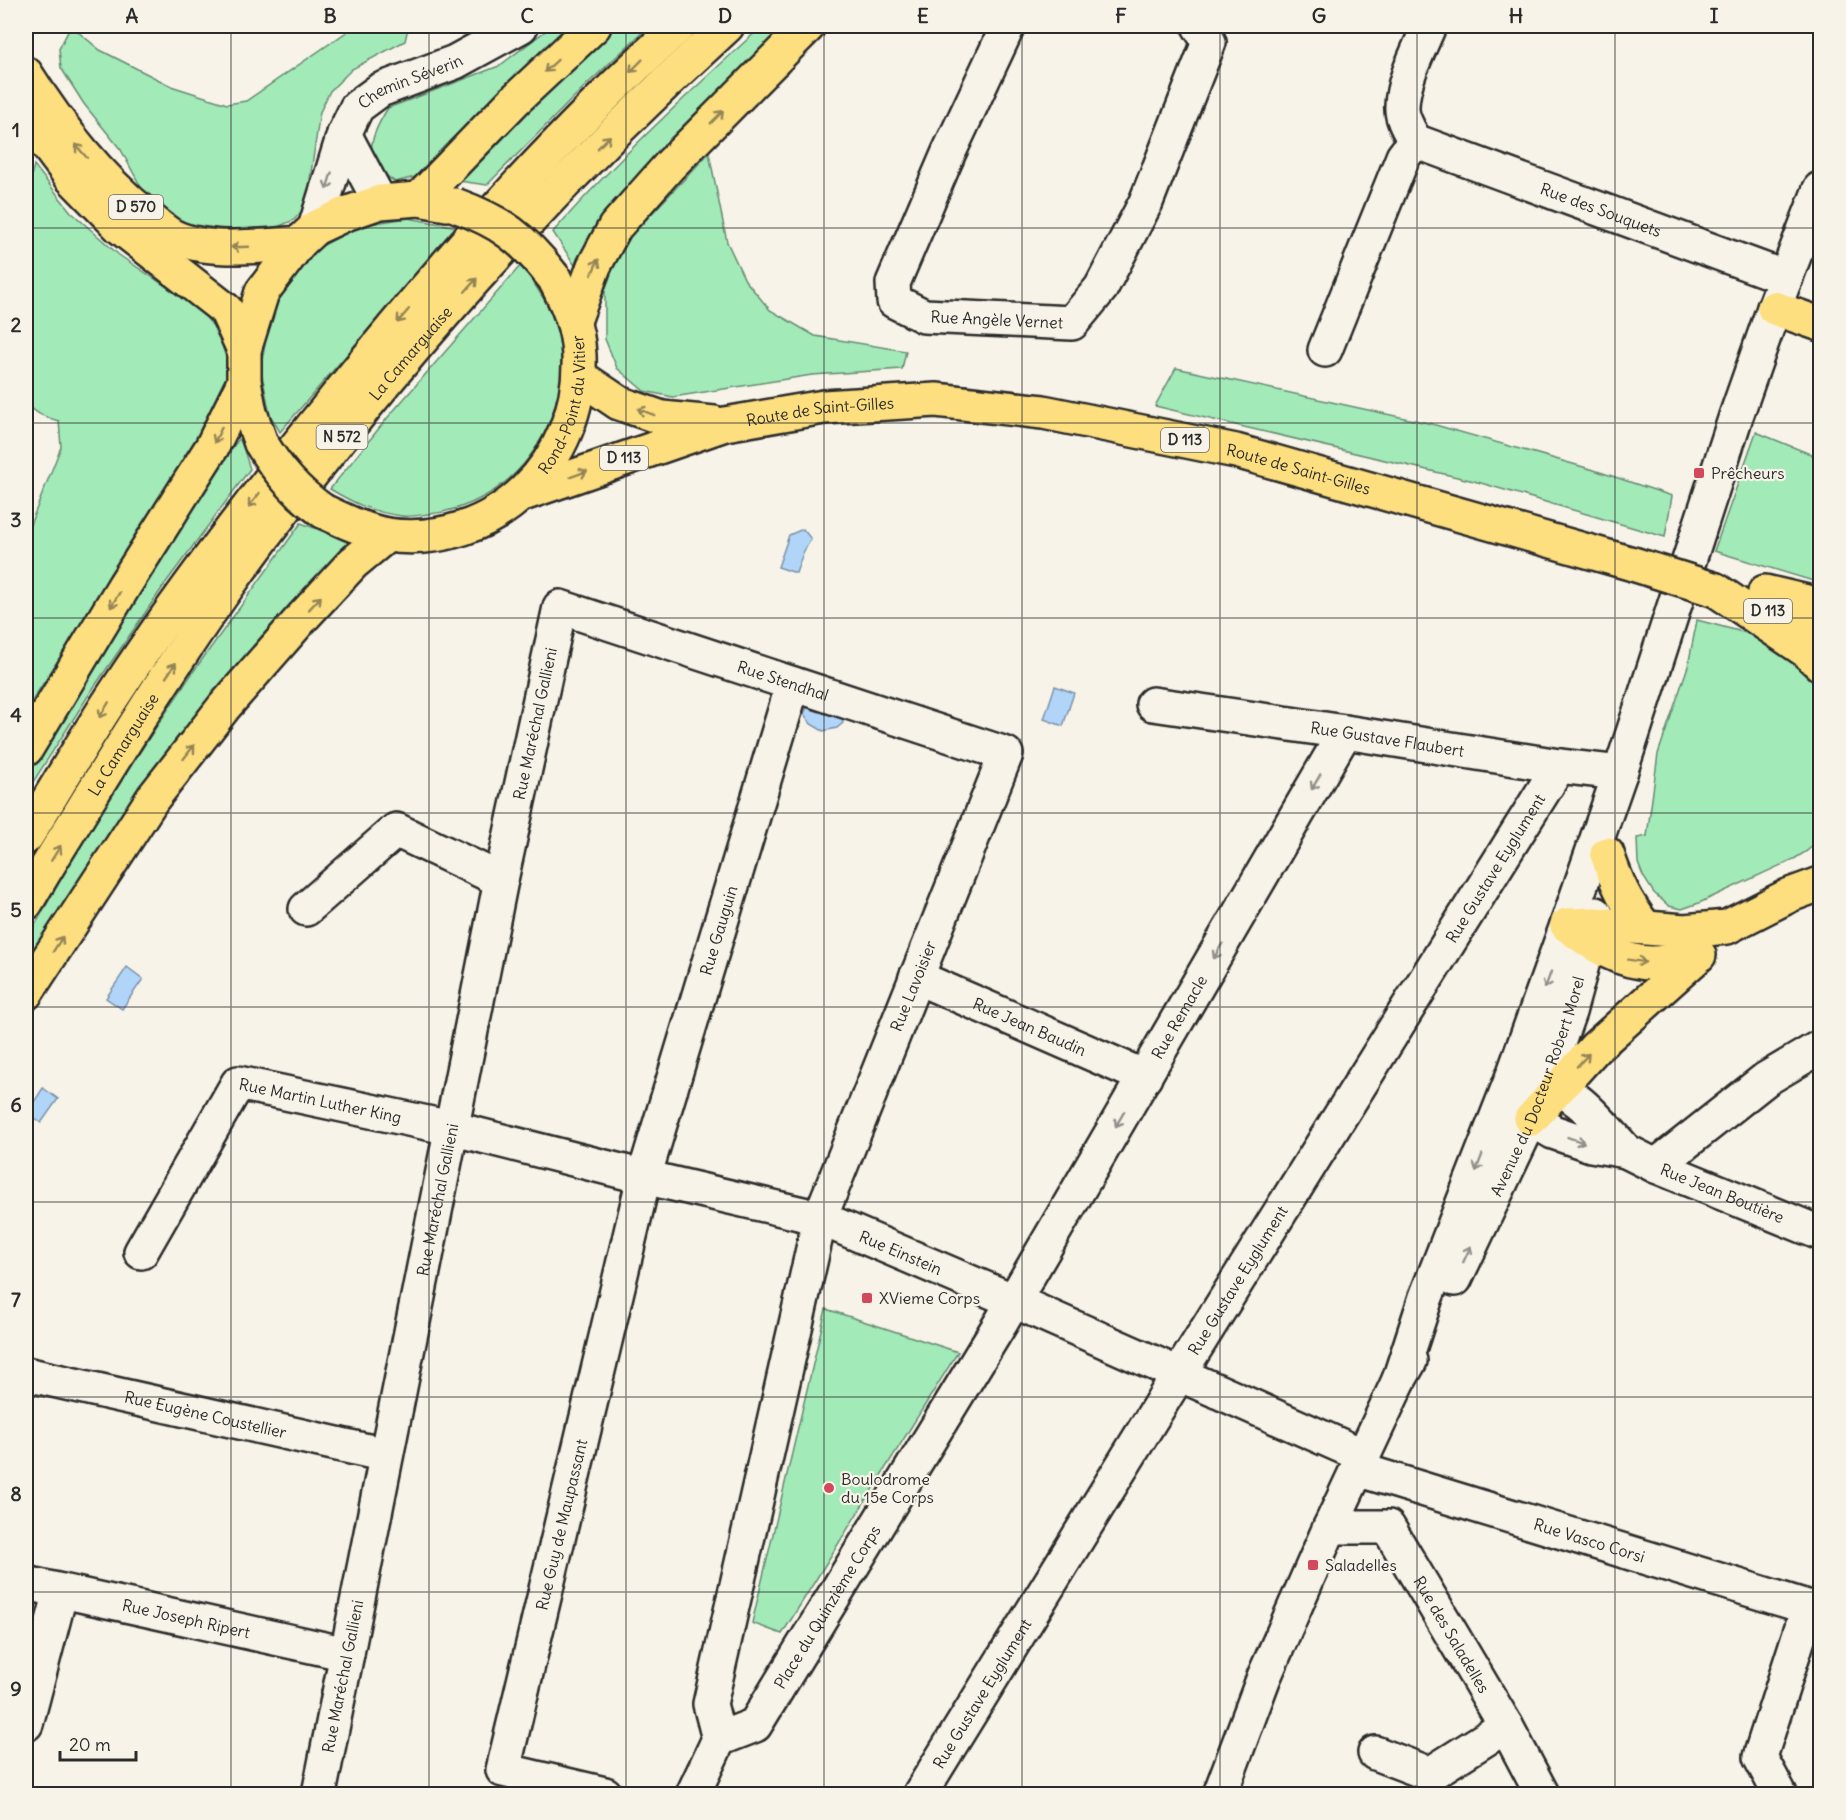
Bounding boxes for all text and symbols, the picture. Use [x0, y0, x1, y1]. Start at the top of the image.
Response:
text: A [126, 3, 139, 28]
text: B [323, 3, 337, 28]
text: C [520, 3, 534, 28]
text: D [718, 3, 732, 28]
text: E [917, 3, 929, 28]
text: F [1115, 3, 1127, 28]
text: G [1312, 3, 1326, 28]
text: H [1509, 3, 1523, 28]
text: I [1710, 3, 1719, 28]
street label: Chemin Séverin [354, 50, 466, 113]
one-way arrow [544, 58, 559, 73]
one-way arrow [629, 59, 644, 73]
one-way arrow [710, 110, 725, 124]
text: 1 [12, 117, 20, 142]
one-way arrow [596, 135, 611, 150]
one-way arrow [74, 144, 88, 159]
one-way arrow [323, 171, 334, 190]
street label: Rue des Souquets [1538, 178, 1664, 241]
road number: D 570 [109, 195, 163, 219]
one-way arrow [231, 242, 251, 253]
one-way arrow [589, 258, 601, 276]
one-way arrow [464, 278, 478, 293]
street label: La Camarguaise [365, 302, 456, 404]
street label: Rue Angèle Vernet [930, 306, 1064, 333]
one-way arrow [396, 308, 410, 323]
text: 2 [11, 312, 22, 337]
street label: Rond-Point du Vitier [534, 333, 589, 478]
street label: Route de Saint-Gilles [745, 393, 895, 430]
one-way arrow [638, 406, 656, 417]
one-way arrow [212, 425, 224, 443]
road number: N 572 [316, 425, 368, 449]
road number: D 113 [1161, 428, 1209, 452]
street label: Route de Saint-Gilles [1225, 439, 1373, 499]
road number: D 113 [600, 446, 648, 470]
place label: Prêcheurs [1711, 463, 1784, 483]
marker: Prêcheurs [1692, 466, 1706, 480]
one-way arrow [569, 467, 587, 478]
one-way arrow [248, 492, 261, 508]
text: 3 [10, 507, 22, 532]
one-way arrow [109, 591, 121, 608]
one-way arrow [308, 596, 322, 611]
road number: D 113 [1744, 599, 1792, 623]
street label: Rue Maréchal Gallieni [509, 645, 561, 802]
street label: Rue Stendhal [735, 656, 831, 705]
one-way arrow [165, 663, 177, 679]
street label: La Camarguaise [83, 689, 163, 799]
one-way arrow [98, 701, 110, 718]
text: 4 [10, 702, 22, 727]
street label: Rue Gustave Flaubert [1309, 717, 1466, 761]
one-way arrow [183, 744, 196, 760]
one-way arrow [1310, 773, 1322, 790]
street label: Rue Gustave Eyglument [1441, 789, 1550, 946]
one-way arrow [50, 845, 62, 862]
street label: Rue Gauguin [696, 883, 742, 978]
text: 5 [10, 897, 22, 922]
one-way arrow [52, 936, 64, 953]
street label: Rue Lavoisier [886, 937, 940, 1034]
one-way arrow [1212, 942, 1224, 959]
one-way arrow [1627, 956, 1647, 967]
one-way arrow [1541, 970, 1552, 989]
street label: Rue Remacle [1147, 971, 1211, 1062]
street label: Avenue du Docteur Robert Morel [1486, 974, 1588, 1200]
street label: Rue Jean Baudin [970, 993, 1089, 1060]
one-way arrow [1576, 1053, 1590, 1068]
street label: Rue Martin Luther King [237, 1073, 403, 1127]
text: 6 [10, 1092, 22, 1117]
one-way arrow [1114, 1110, 1125, 1128]
street label: Rue Maréchal Gallieni [412, 1122, 462, 1278]
one-way arrow [1566, 1136, 1585, 1147]
one-way arrow [1473, 1153, 1484, 1172]
street label: Rue Jean Boutière [1657, 1159, 1787, 1227]
street label: Rue Gustave Eyglument [1184, 1201, 1292, 1358]
street label: Rue Einstein [856, 1226, 945, 1279]
one-way arrow [1461, 1246, 1473, 1264]
text: 7 [11, 1287, 21, 1312]
place label: XVieme Corps [879, 1288, 980, 1308]
marker: XVieme Corps [860, 1291, 874, 1305]
street label: Rue Eugène Coustellier [123, 1386, 289, 1442]
street label: Rue Guy de Maupassant [531, 1437, 591, 1612]
place label: Boulodrome du 15e Corps [841, 1469, 934, 1507]
text: 8 [10, 1481, 22, 1506]
marker: Boulodrome du 15e Corps [822, 1481, 836, 1495]
street label: Rue Vasco Corsi [1531, 1514, 1647, 1567]
street label: Place du Quinzième Corps [770, 1521, 885, 1692]
place label: Saladelles [1325, 1555, 1397, 1575]
marker: Saladelles [1306, 1558, 1320, 1572]
street label: Rue des Saladelles [1409, 1572, 1494, 1697]
street label: Rue Joseph Ripert [120, 1595, 253, 1642]
street label: Rue Maréchal Gallieni [317, 1598, 367, 1754]
street label: Rue Gustave Eyglument [928, 1615, 1036, 1772]
text: 9 [10, 1676, 22, 1701]
scale bar [60, 1724, 136, 1762]
text: 20 m [69, 1733, 111, 1756]

